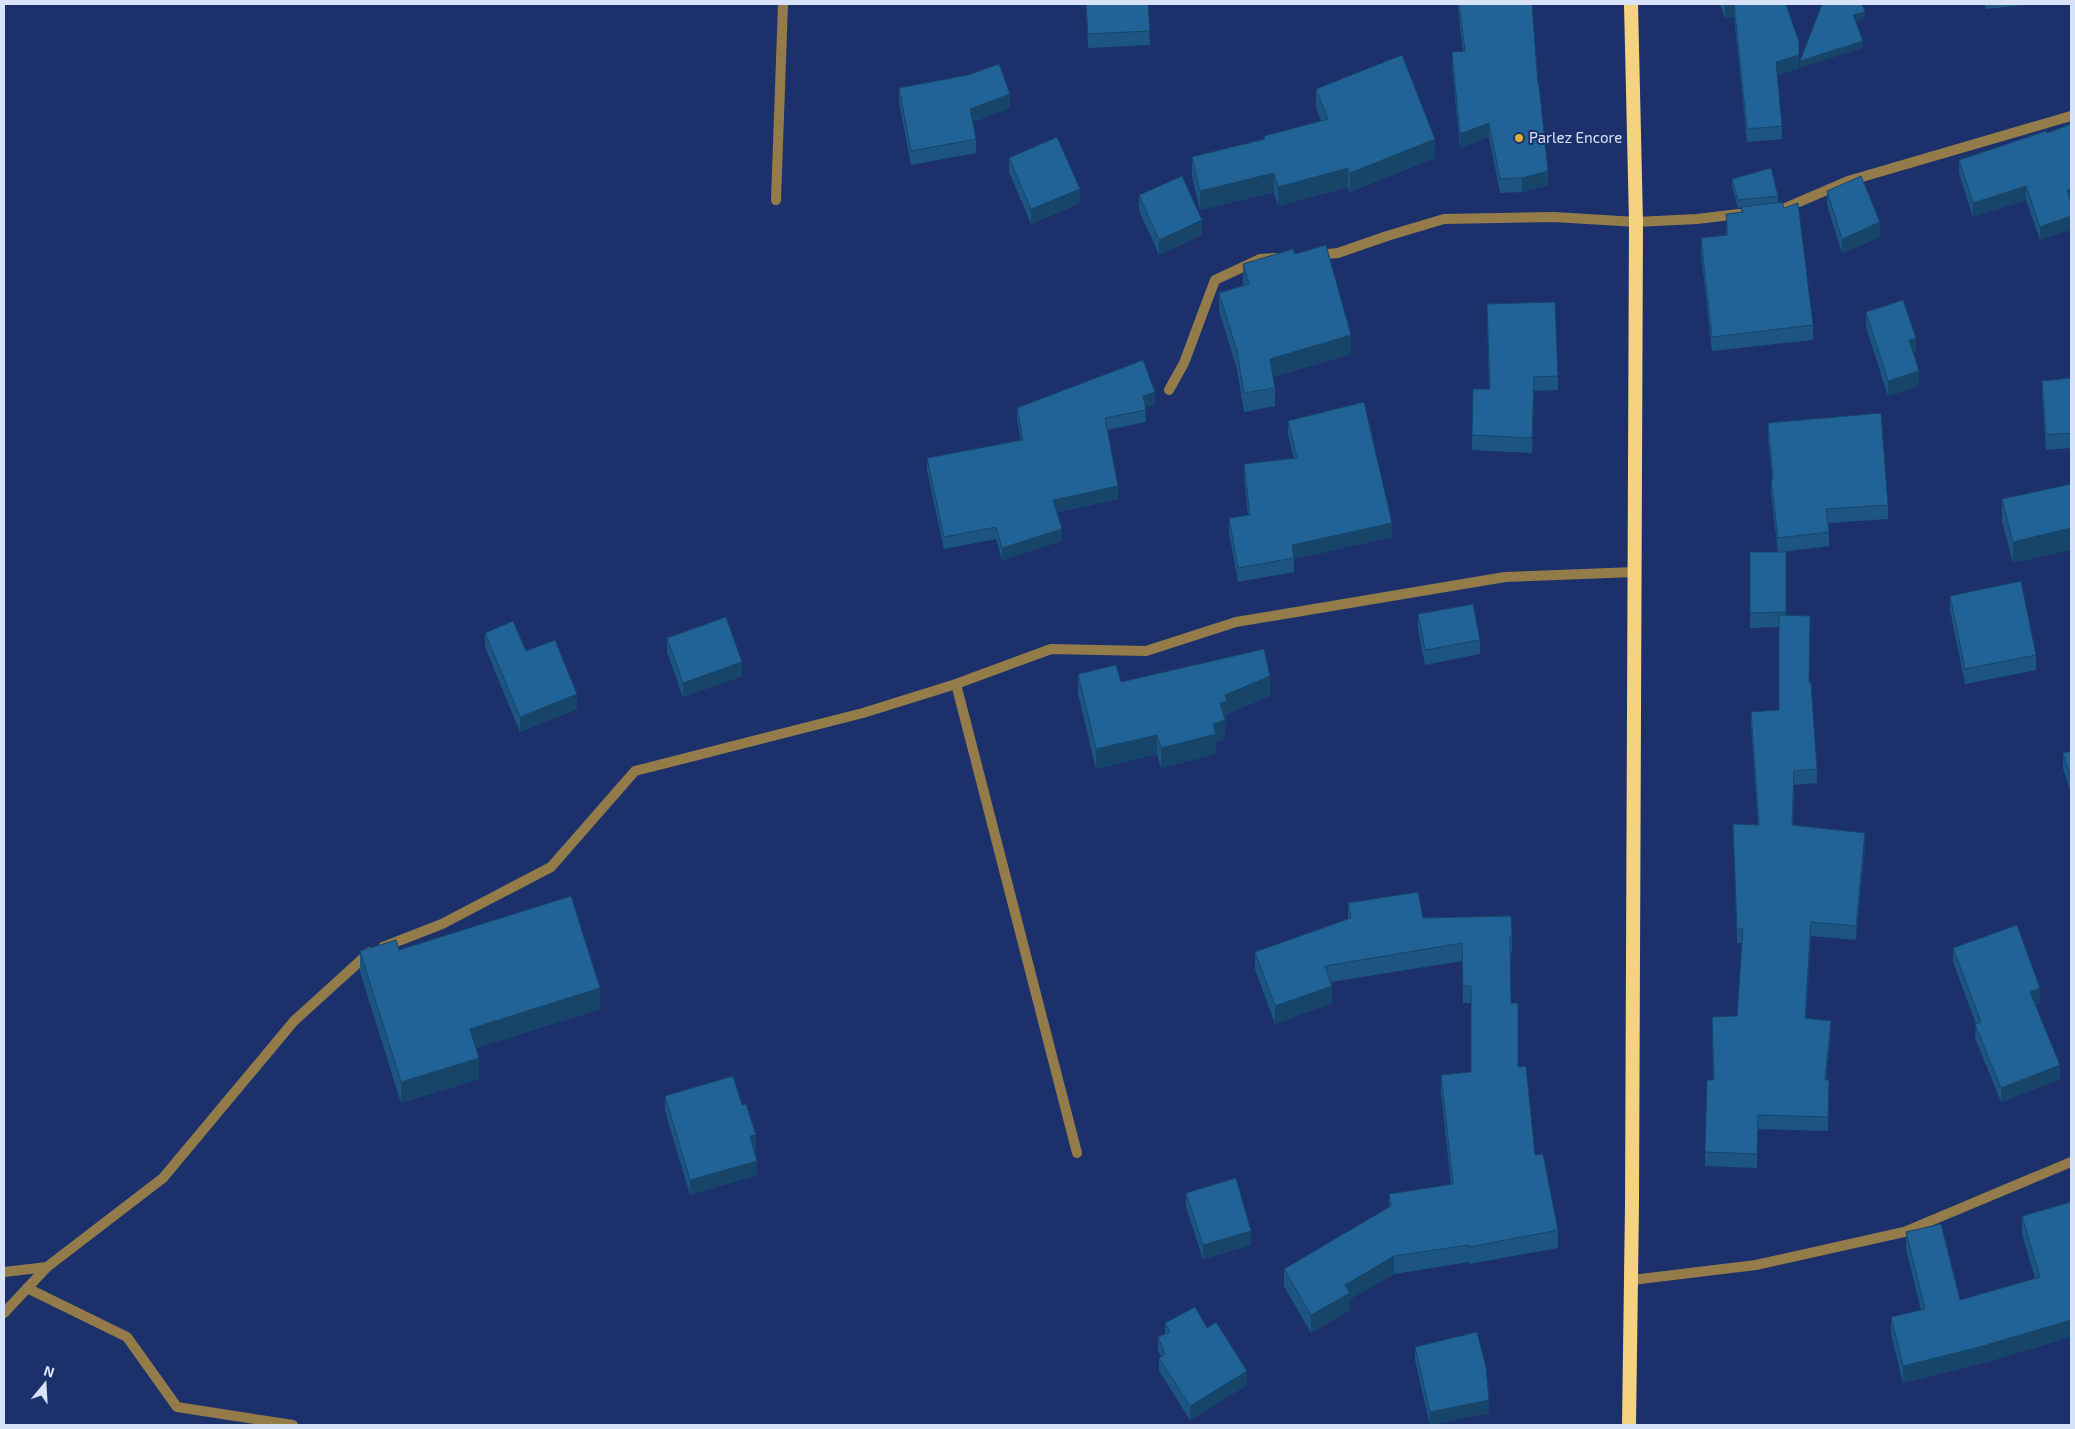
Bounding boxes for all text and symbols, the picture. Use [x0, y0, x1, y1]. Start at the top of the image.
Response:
place label: Parlez Encore [1529, 128, 1622, 146]
marker: Parlez Encore [1513, 132, 1525, 144]
north arrow [20, 1359, 70, 1409]
text: N [42, 1362, 57, 1381]

